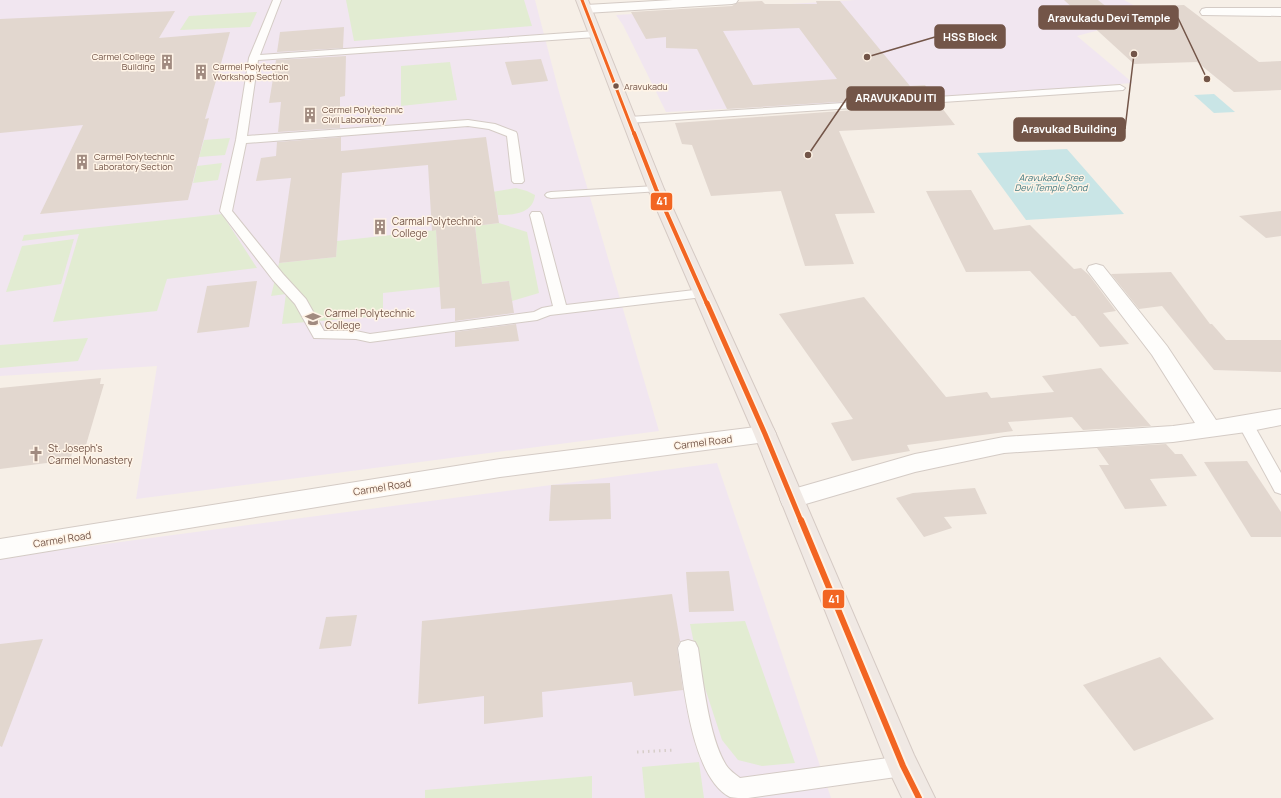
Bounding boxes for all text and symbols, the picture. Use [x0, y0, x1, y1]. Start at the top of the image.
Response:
callout: Aravukadu Devi Temple [1039, 6, 1178, 29]
text: Aravukadu Devi Temple [1048, 10, 1171, 25]
callout: HSS Block [935, 25, 1005, 48]
text: HSS Block [943, 29, 998, 44]
place label: Carmel College Building [92, 50, 155, 73]
building icon: Carmel College Building [158, 53, 176, 71]
place label: Carmel Polytecnic Workshop Section [213, 60, 289, 83]
building icon: Carmel Polytecnic Workshop Section [192, 63, 210, 81]
place label: Aravukadu [624, 80, 668, 93]
marker: Aravukadu [611, 81, 621, 91]
callout: ARAVUKADU ITI [847, 87, 944, 110]
text: ARAVUKADU ITI [855, 90, 937, 105]
place label: Cermel Polytechnic Civil Laboratory [322, 103, 403, 126]
building icon: Cermel Polytechnic Civil Laboratory [301, 106, 319, 124]
callout: Aravukad Building [1014, 118, 1125, 141]
text: Aravukad Building [1021, 121, 1117, 136]
place label: Carmel Polytechnic Laboratory Section [94, 150, 175, 173]
building icon: Carmel Polytechnic Laboratory Section [73, 153, 91, 171]
water label: Aravukadu Sree Devi Temple Pond [1015, 171, 1089, 194]
line badge: 41 [650, 192, 673, 211]
text: 41 [656, 193, 668, 208]
place label: Carmal Polytechnic College [392, 214, 482, 240]
building icon: Carmal Polytechnic College [371, 218, 389, 236]
place label: Carmel Polytechnic College [325, 306, 415, 332]
school or university icon: Carmel Polytechnic College [304, 310, 322, 328]
street label: Carmel Road [673, 431, 733, 453]
place label: St. Joseph's Carmel Monastery [48, 441, 133, 467]
church icon: St. Joseph's Carmel Monastery [27, 445, 45, 463]
street label: Carmel Road [352, 475, 412, 499]
street label: Carmel Road [32, 527, 92, 551]
line badge: 41 [822, 589, 845, 609]
text: 41 [828, 591, 840, 606]

